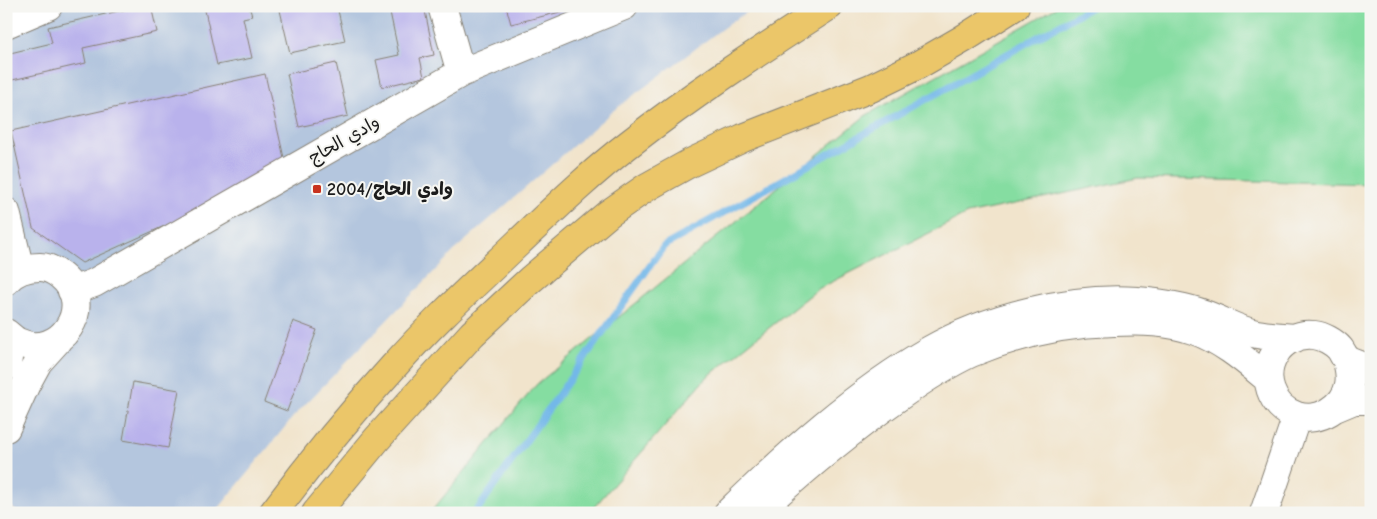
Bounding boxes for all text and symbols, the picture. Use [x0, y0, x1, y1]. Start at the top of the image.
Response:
street label: وادي الحاج [305, 111, 384, 170]
place label: وادي الحاج/2004 [327, 179, 453, 203]
marker: وادي الحاج/2004 [311, 183, 323, 195]

